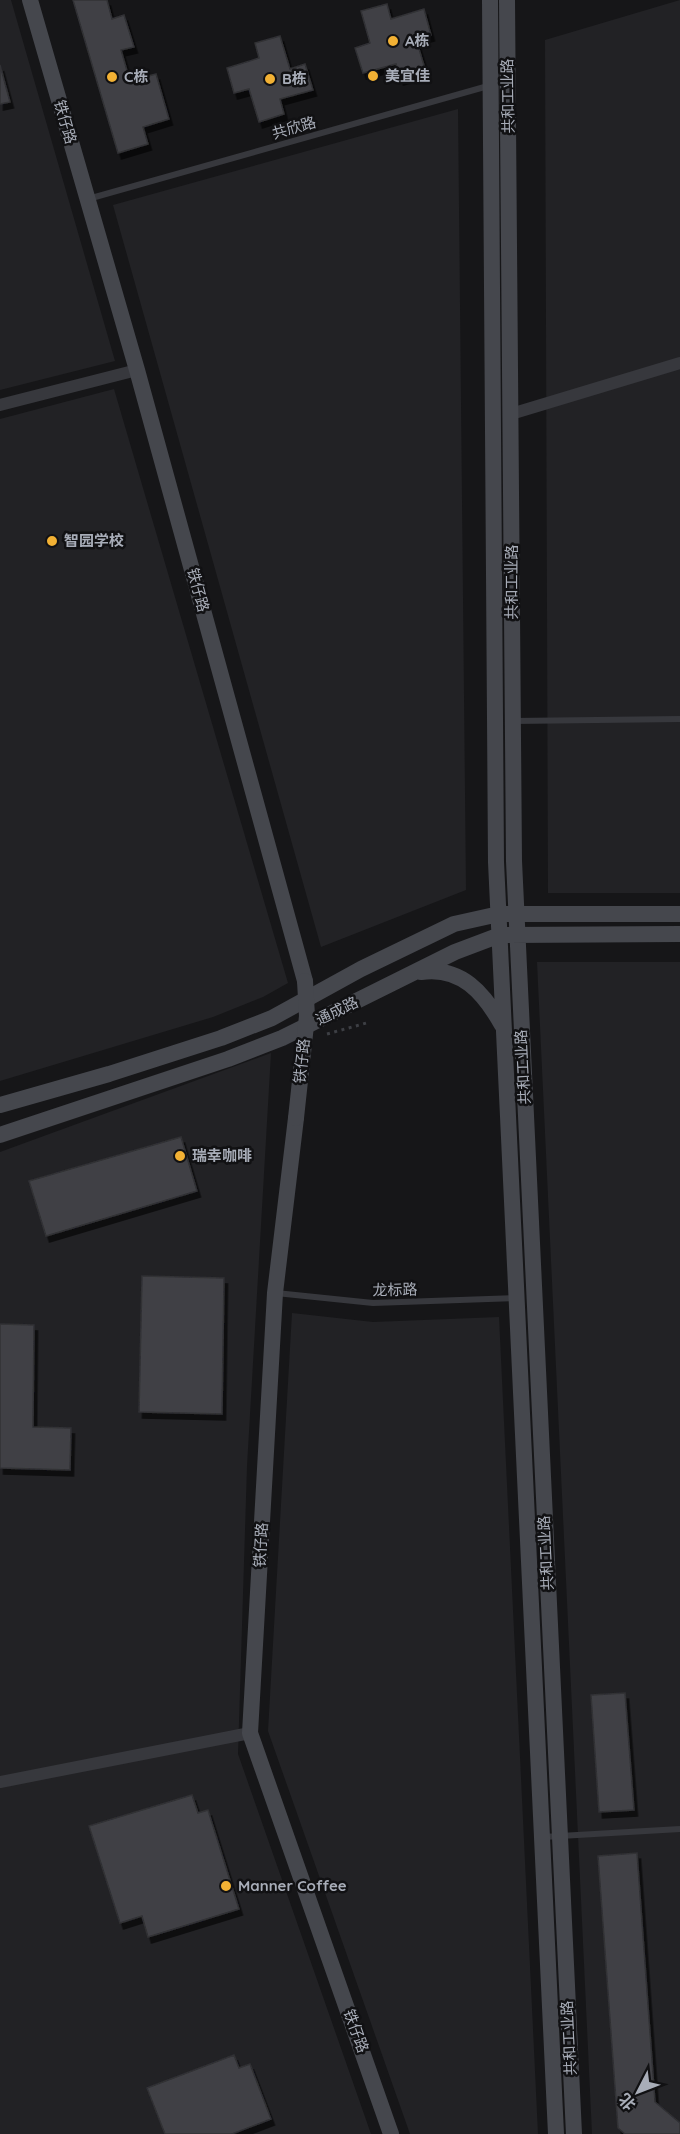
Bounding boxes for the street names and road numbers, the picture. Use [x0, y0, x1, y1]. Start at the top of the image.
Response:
street label: 共和工业路 [497, 58, 518, 134]
street label: 铁仔路 [50, 98, 81, 146]
street label: 共欣路 [270, 112, 318, 143]
street label: 共和工业路 [502, 544, 521, 620]
street label: 铁仔路 [183, 566, 213, 614]
street label: 通成路 [312, 992, 361, 1029]
street label: 共和工业路 [511, 1029, 534, 1105]
street label: 铁仔路 [290, 1038, 313, 1084]
street label: 龙标路 [372, 1280, 418, 1299]
street label: 共和工业路 [534, 1515, 557, 1591]
street label: 铁仔路 [250, 1522, 271, 1568]
street label: 共和工业路 [557, 2000, 580, 2076]
street label: 铁仔路 [340, 2006, 373, 2055]

